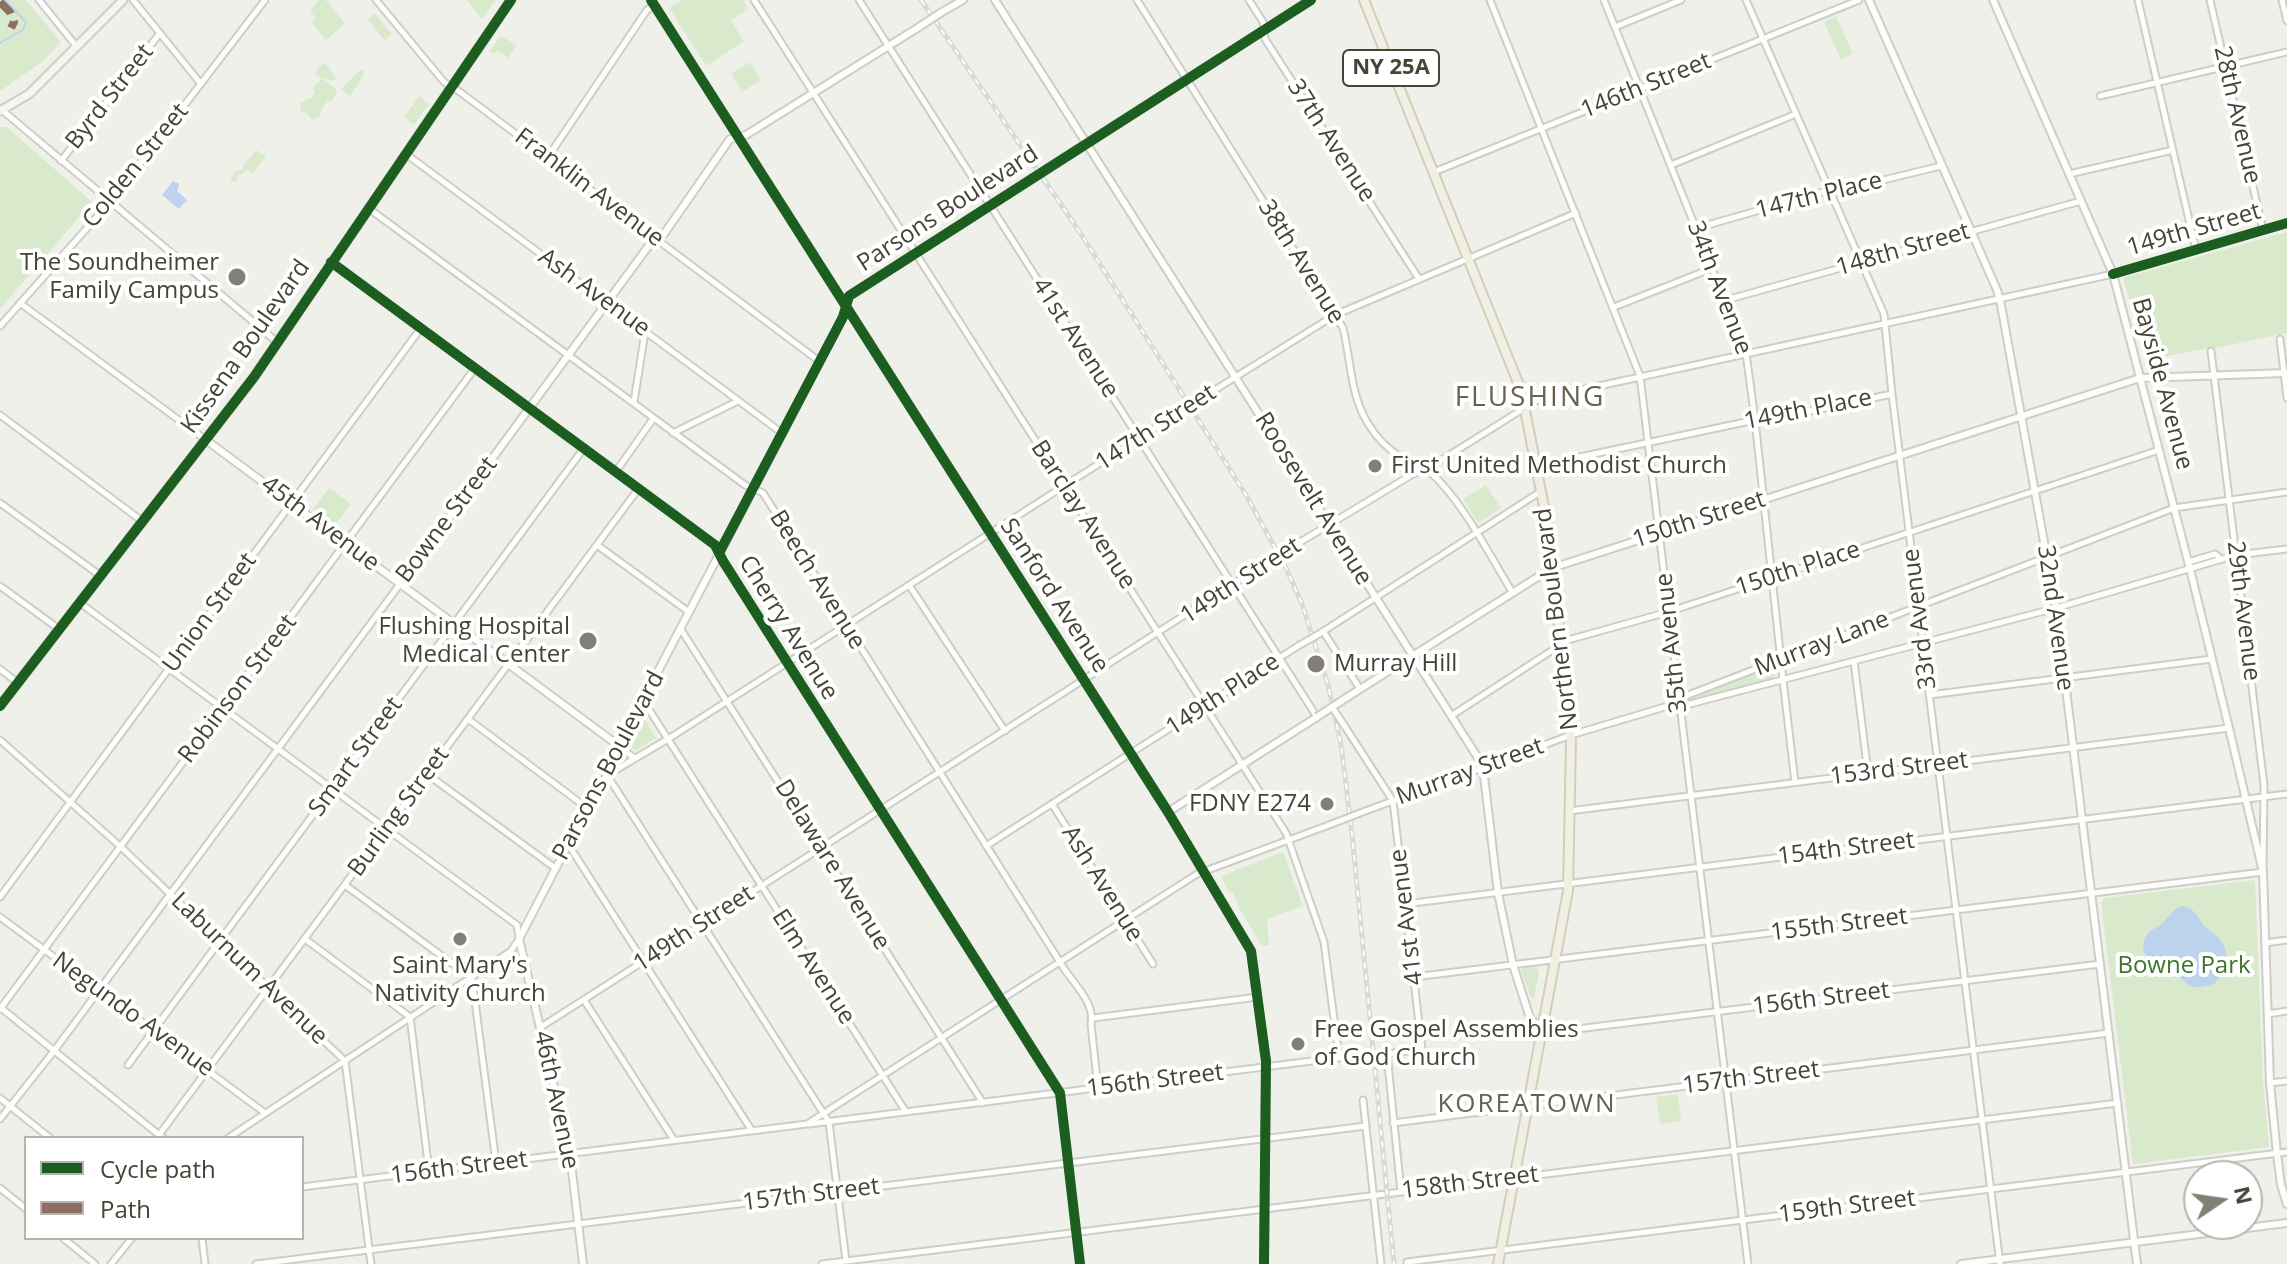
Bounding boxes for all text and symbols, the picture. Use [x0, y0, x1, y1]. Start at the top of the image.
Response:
street label: Byrd Street [60, 39, 160, 155]
street label: 28th Avenue [2207, 43, 2267, 187]
street label: 146th Street [1577, 47, 1715, 125]
road number: NY 25A [1343, 50, 1439, 86]
street label: 37th Avenue [1281, 74, 1381, 208]
street label: Colden Street [77, 98, 195, 234]
street label: Franklin Avenue [509, 122, 669, 254]
street label: Parsons Boulevard [852, 140, 1044, 278]
street label: 147th Place [1753, 166, 1885, 226]
street label: 38th Avenue [1252, 195, 1350, 329]
street label: 149th Street [2124, 197, 2264, 263]
street label: 34th Avenue [1680, 217, 1758, 359]
street label: 148th Street [1833, 217, 1973, 283]
street label: Ash Avenue [532, 243, 656, 343]
place label: The Soundheimer Family Campus [20, 249, 219, 305]
street label: Kissena Boulevard [175, 255, 317, 439]
marker: The Soundheimer Family Campus [226, 266, 248, 288]
street label: 41st Avenue [1026, 273, 1124, 403]
street label: Bayside Avenue [2125, 295, 2199, 473]
street label: 147th Street [1090, 378, 1222, 478]
district label: FLUSHING [1455, 381, 1605, 415]
street label: 149th Place [1742, 384, 1874, 436]
street label: Roosevelt Avenue [1248, 407, 1378, 591]
street label: Barclay Avenue [1024, 435, 1142, 595]
street label: Bowne Street [390, 451, 504, 589]
place label: First United Methodist Church [1391, 452, 1727, 480]
marker: First United Methodist Church [1366, 457, 1384, 475]
street label: 45th Avenue [255, 470, 385, 578]
street label: 150th Street [1629, 485, 1769, 555]
street label: Beech Avenue [763, 505, 871, 655]
street label: Northern Boulevard [1529, 506, 1585, 732]
street label: Sanford Avenue [993, 514, 1115, 678]
street label: 149th Street [1175, 531, 1307, 631]
street label: 150th Place [1732, 535, 1864, 603]
street label: 29th Avenue [2220, 540, 2266, 682]
street label: 32nd Avenue [2031, 543, 2079, 693]
street label: 33rd Avenue [1897, 547, 1943, 691]
street label: Union Street [157, 548, 263, 678]
street label: Cherry Avenue [732, 551, 844, 705]
street label: 35th Avenue [1650, 572, 1694, 714]
street label: Murray Lane [1751, 605, 1893, 683]
street label: Robinson Street [173, 609, 303, 769]
place label: Flushing Hospital Medical Center [378, 613, 570, 669]
marker: Flushing Hospital Medical Center [577, 630, 599, 652]
street label: 149th Place [1161, 648, 1285, 742]
place label: Murray Hill [1334, 650, 1457, 678]
marker: Murray Hill [1305, 653, 1327, 675]
street label: Parsons Boulevard [547, 667, 671, 865]
street label: Smart Street [303, 692, 409, 822]
street label: Murray Street [1392, 732, 1548, 812]
street label: Burling Street [342, 742, 456, 882]
street label: 153rd Street [1828, 746, 1970, 792]
street label: Delaware Avenue [768, 775, 896, 955]
place label: FDNY E274 [1189, 790, 1311, 818]
marker: FDNY E274 [1318, 795, 1336, 813]
street label: Ash Avenue [1055, 821, 1149, 947]
street label: 154th Street [1776, 826, 1916, 872]
street label: 41st Avenue [1384, 847, 1430, 987]
street label: 149th Street [628, 879, 760, 979]
street label: Laburnum Avenue [165, 887, 333, 1051]
street label: 155th Street [1769, 902, 1909, 948]
street label: Elm Avenue [765, 904, 861, 1030]
marker: Saint Mary's Nativity Church [451, 930, 469, 948]
street label: Negundo Avenue [46, 947, 220, 1083]
place label: Saint Mary's Nativity Church [374, 952, 546, 1008]
park label: Bowne Park [2117, 952, 2251, 980]
street label: 156th Street [1751, 976, 1891, 1022]
place label: Free Gospel Assemblies of God Church [1314, 1016, 1579, 1072]
street label: 46th Avenue [527, 1028, 585, 1172]
marker: Free Gospel Assemblies of God Church [1289, 1035, 1307, 1053]
street label: 157th Street [1681, 1055, 1821, 1101]
street label: 156th Street [1085, 1058, 1225, 1104]
district label: KOREATOWN [1437, 1089, 1617, 1121]
legend [24, 1136, 304, 1240]
street label: 156th Street [389, 1145, 529, 1191]
text: Cycle path [100, 1152, 216, 1185]
street label: 158th Street [1400, 1160, 1540, 1206]
north arrow [2183, 1160, 2263, 1240]
street label: 157th Street [741, 1172, 881, 1218]
text: N [2228, 1183, 2261, 1207]
street label: 159th Street [1777, 1184, 1917, 1230]
text: Path [100, 1192, 151, 1225]

